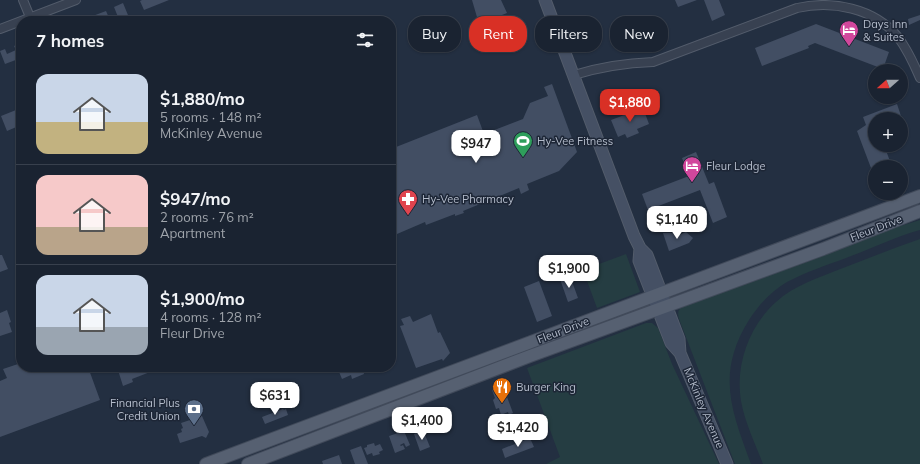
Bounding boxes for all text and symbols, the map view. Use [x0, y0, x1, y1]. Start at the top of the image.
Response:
chip: Buy [408, 16, 461, 52]
chip: Rent [469, 16, 527, 52]
chip: Filters [535, 16, 602, 52]
chip: New [610, 16, 668, 52]
place label: Days Inn & Suites [863, 17, 908, 44]
hotel icon: Days Inn & Suites [838, 19, 860, 47]
icon: filters [354, 29, 376, 51]
text: 7 homes [36, 30, 104, 51]
north arrow [868, 64, 908, 104]
map controls [868, 64, 908, 200]
text: $1,880/mo [160, 88, 245, 109]
pin: $1,880 [597, 89, 663, 123]
icon: home [68, 90, 116, 138]
text: $1,880 [609, 94, 651, 110]
text: 5 rooms · 148 m² [160, 109, 261, 125]
button: + [868, 112, 908, 152]
text: McKinley Avenue [160, 125, 262, 141]
pin: $947 [452, 130, 500, 164]
sports icon: Hy-Vee Fitness [512, 130, 534, 158]
place label: Hy-Vee Fitness [537, 134, 613, 148]
text: $947 [460, 135, 492, 151]
hotel icon: Fleur Lodge [681, 155, 703, 183]
place label: Fleur Lodge [706, 159, 765, 173]
button: − [868, 160, 908, 200]
text: $947/mo [160, 188, 231, 209]
pharmacy icon: Hy-Vee Pharmacy [397, 188, 419, 216]
icon: home [68, 191, 116, 239]
place label: Hy-Vee Pharmacy [422, 192, 514, 206]
pin: $1,140 [644, 206, 710, 240]
text: 2 rooms · 76 m² [160, 209, 254, 225]
text: $1,140 [656, 211, 698, 227]
street label: Fleur Drive [848, 212, 904, 244]
text: Apartment [160, 225, 225, 241]
pin: $1,900 [536, 255, 602, 289]
text: $1,900 [548, 260, 590, 276]
text: $1,900/mo [160, 288, 245, 309]
icon: home [68, 291, 116, 339]
text: 4 rooms · 128 m² [160, 309, 261, 325]
street label: Fleur Drive [535, 314, 591, 346]
text: Fleur Drive [160, 325, 225, 341]
street label: McKinley Avenue [681, 365, 727, 451]
restaurant icon: Burger King [491, 376, 513, 404]
place label: Burger King [516, 380, 576, 394]
pin: $631 [251, 382, 299, 416]
text: $631 [259, 387, 291, 403]
place label: Financial Plus Credit Union [110, 396, 180, 423]
bank icon: Financial Plus Credit Union [183, 398, 205, 426]
pin: $1,400 [389, 407, 455, 441]
text: $1,400 [401, 412, 443, 428]
pin: $1,420 [485, 414, 551, 448]
text: $1,420 [497, 419, 539, 435]

